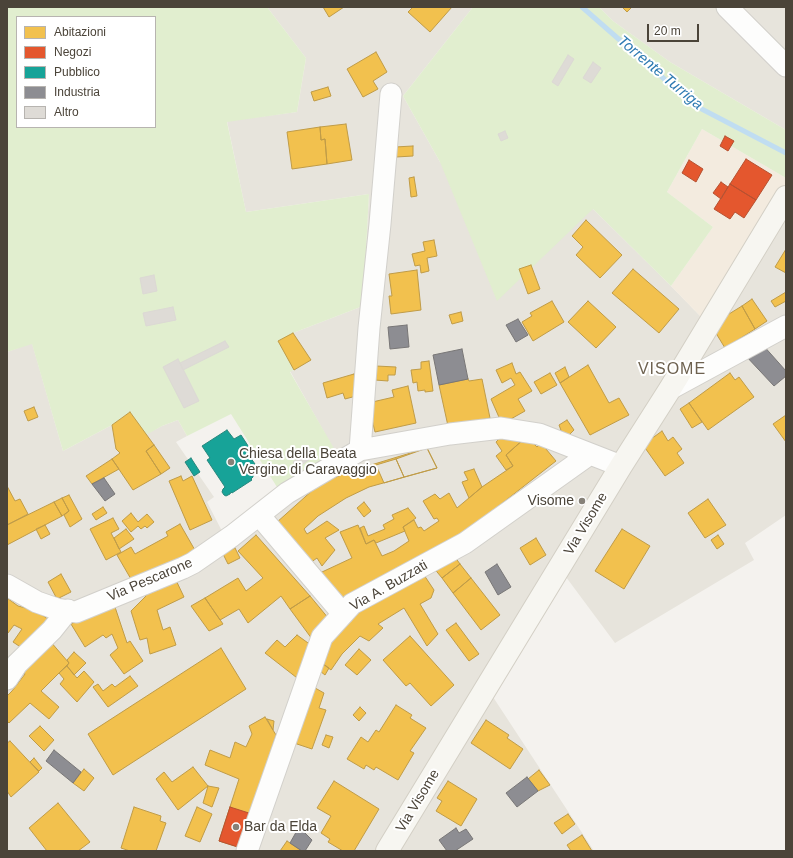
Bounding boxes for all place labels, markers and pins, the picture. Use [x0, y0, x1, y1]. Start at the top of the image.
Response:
place label: Chiesa della Beata Vergine di Caravaggio [239, 446, 377, 478]
marker: Chiesa della Beata Vergine di Caravaggio [226, 457, 236, 467]
place label: Visome [528, 493, 574, 509]
marker: Visome [577, 496, 587, 506]
place label: Bar da Elda [244, 819, 317, 835]
marker: Bar da Elda [231, 822, 241, 832]

